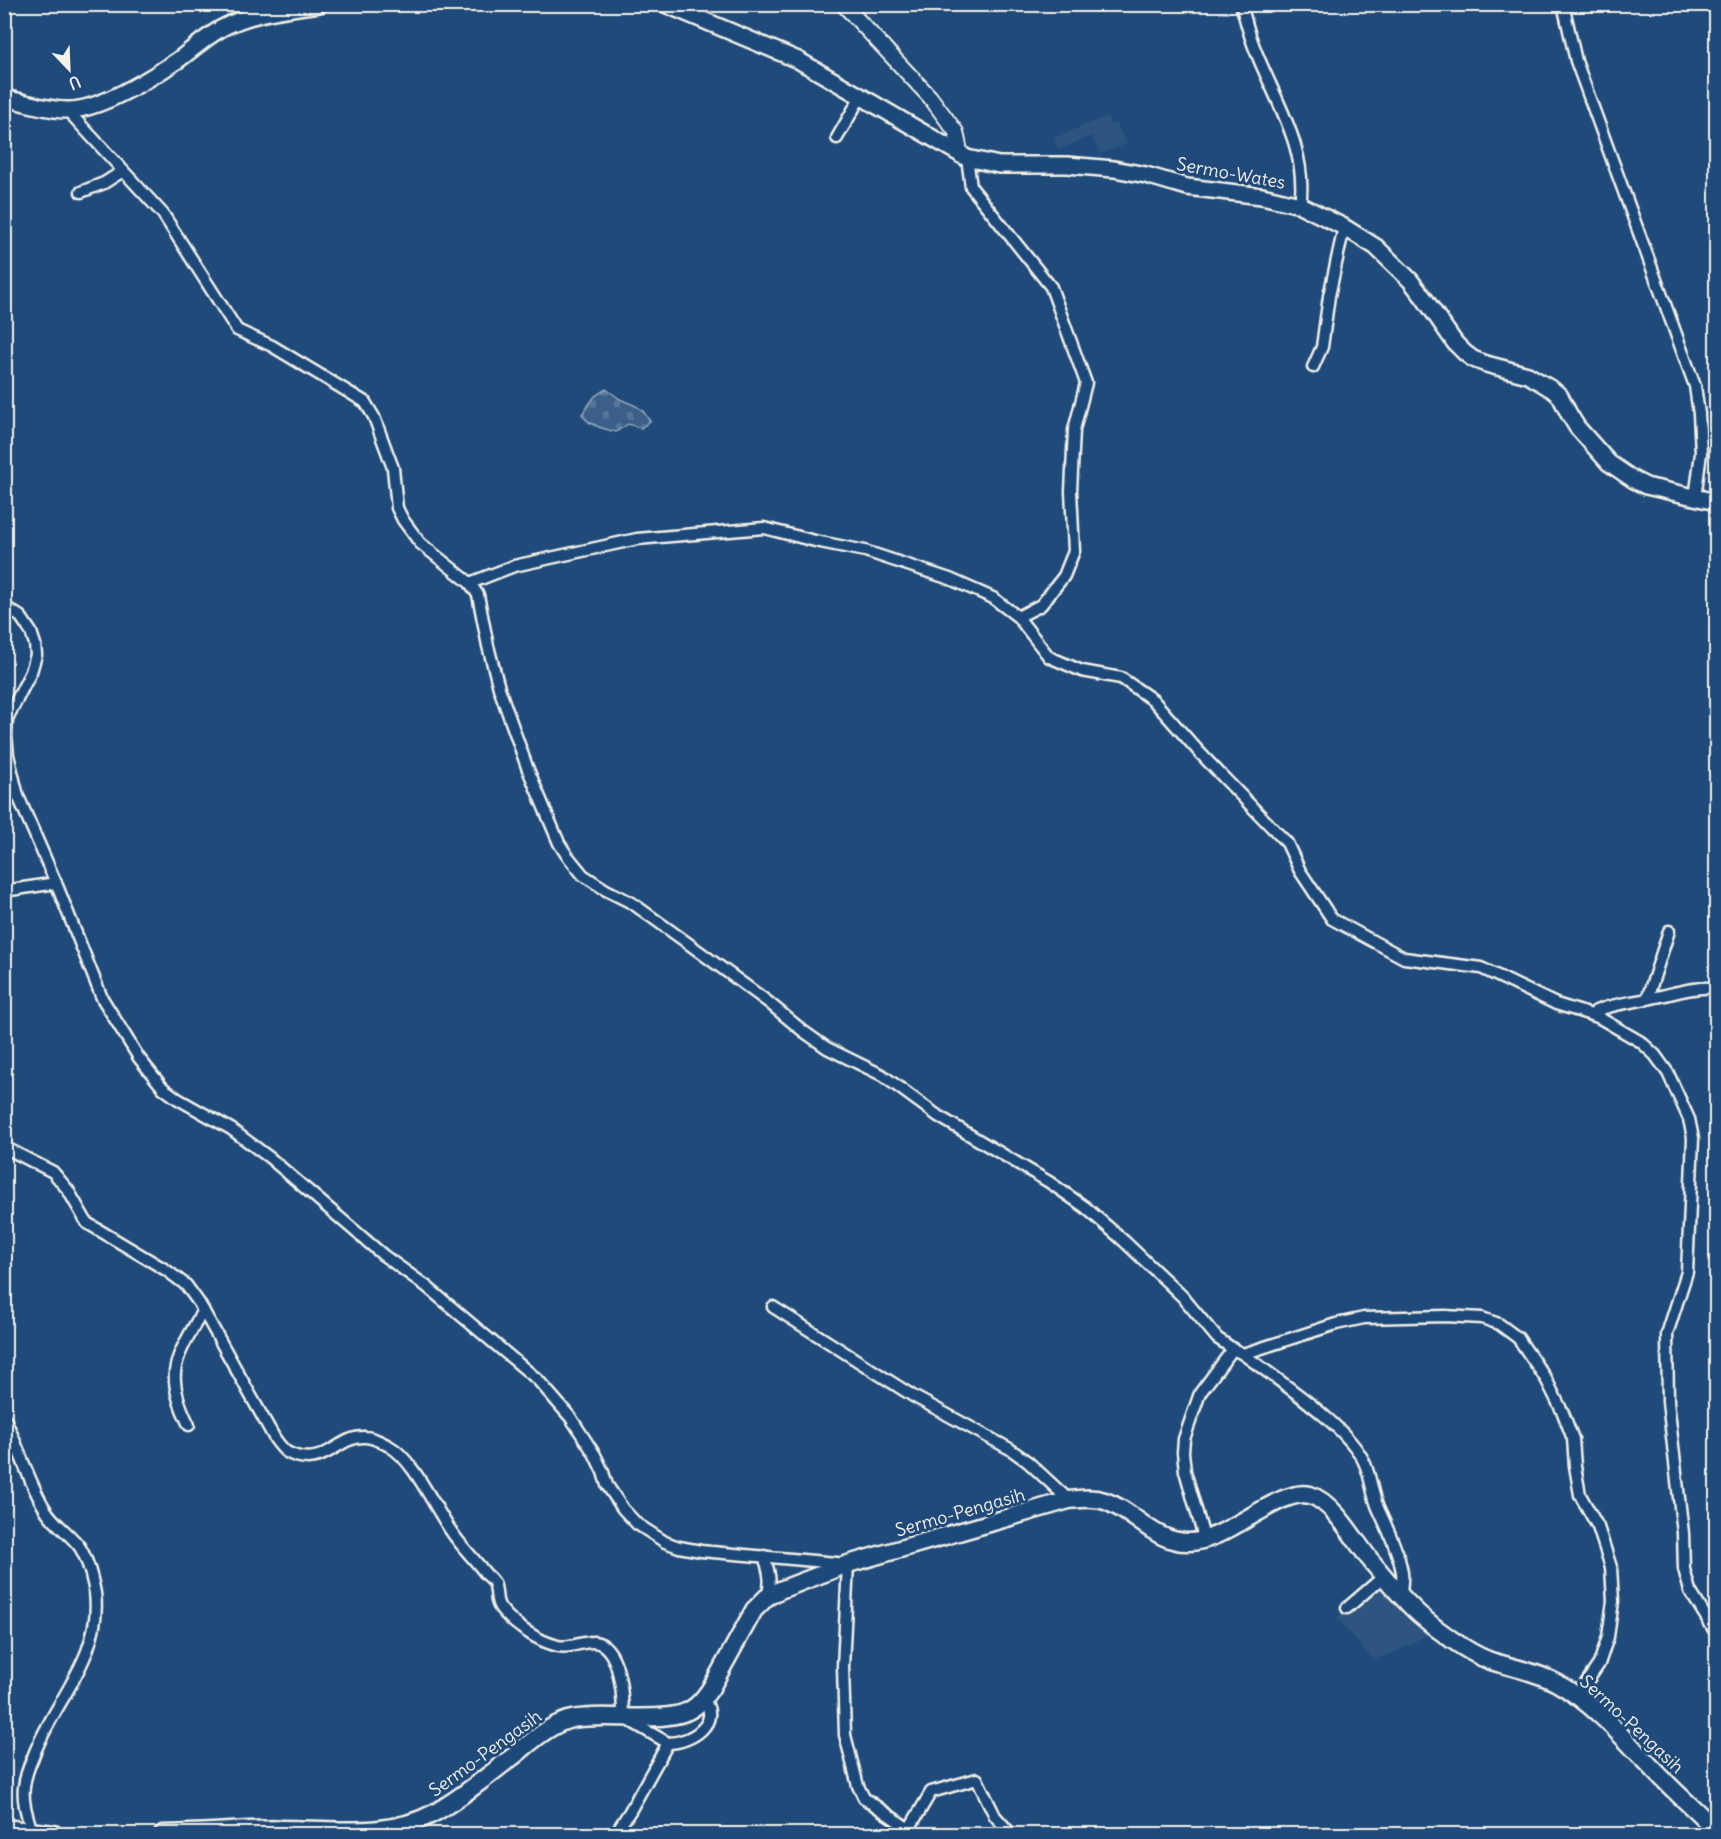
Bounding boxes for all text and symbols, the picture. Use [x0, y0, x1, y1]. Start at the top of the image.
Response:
north arrow [39, 39, 99, 99]
text: U [66, 71, 84, 94]
street label: Sermo-Wates [1175, 152, 1287, 194]
street label: Sermo-Pengasih [892, 1482, 1028, 1542]
street label: Sermo-Pengasih [1575, 1670, 1689, 1778]
street label: Sermo-Pengasih [424, 1704, 546, 1802]

